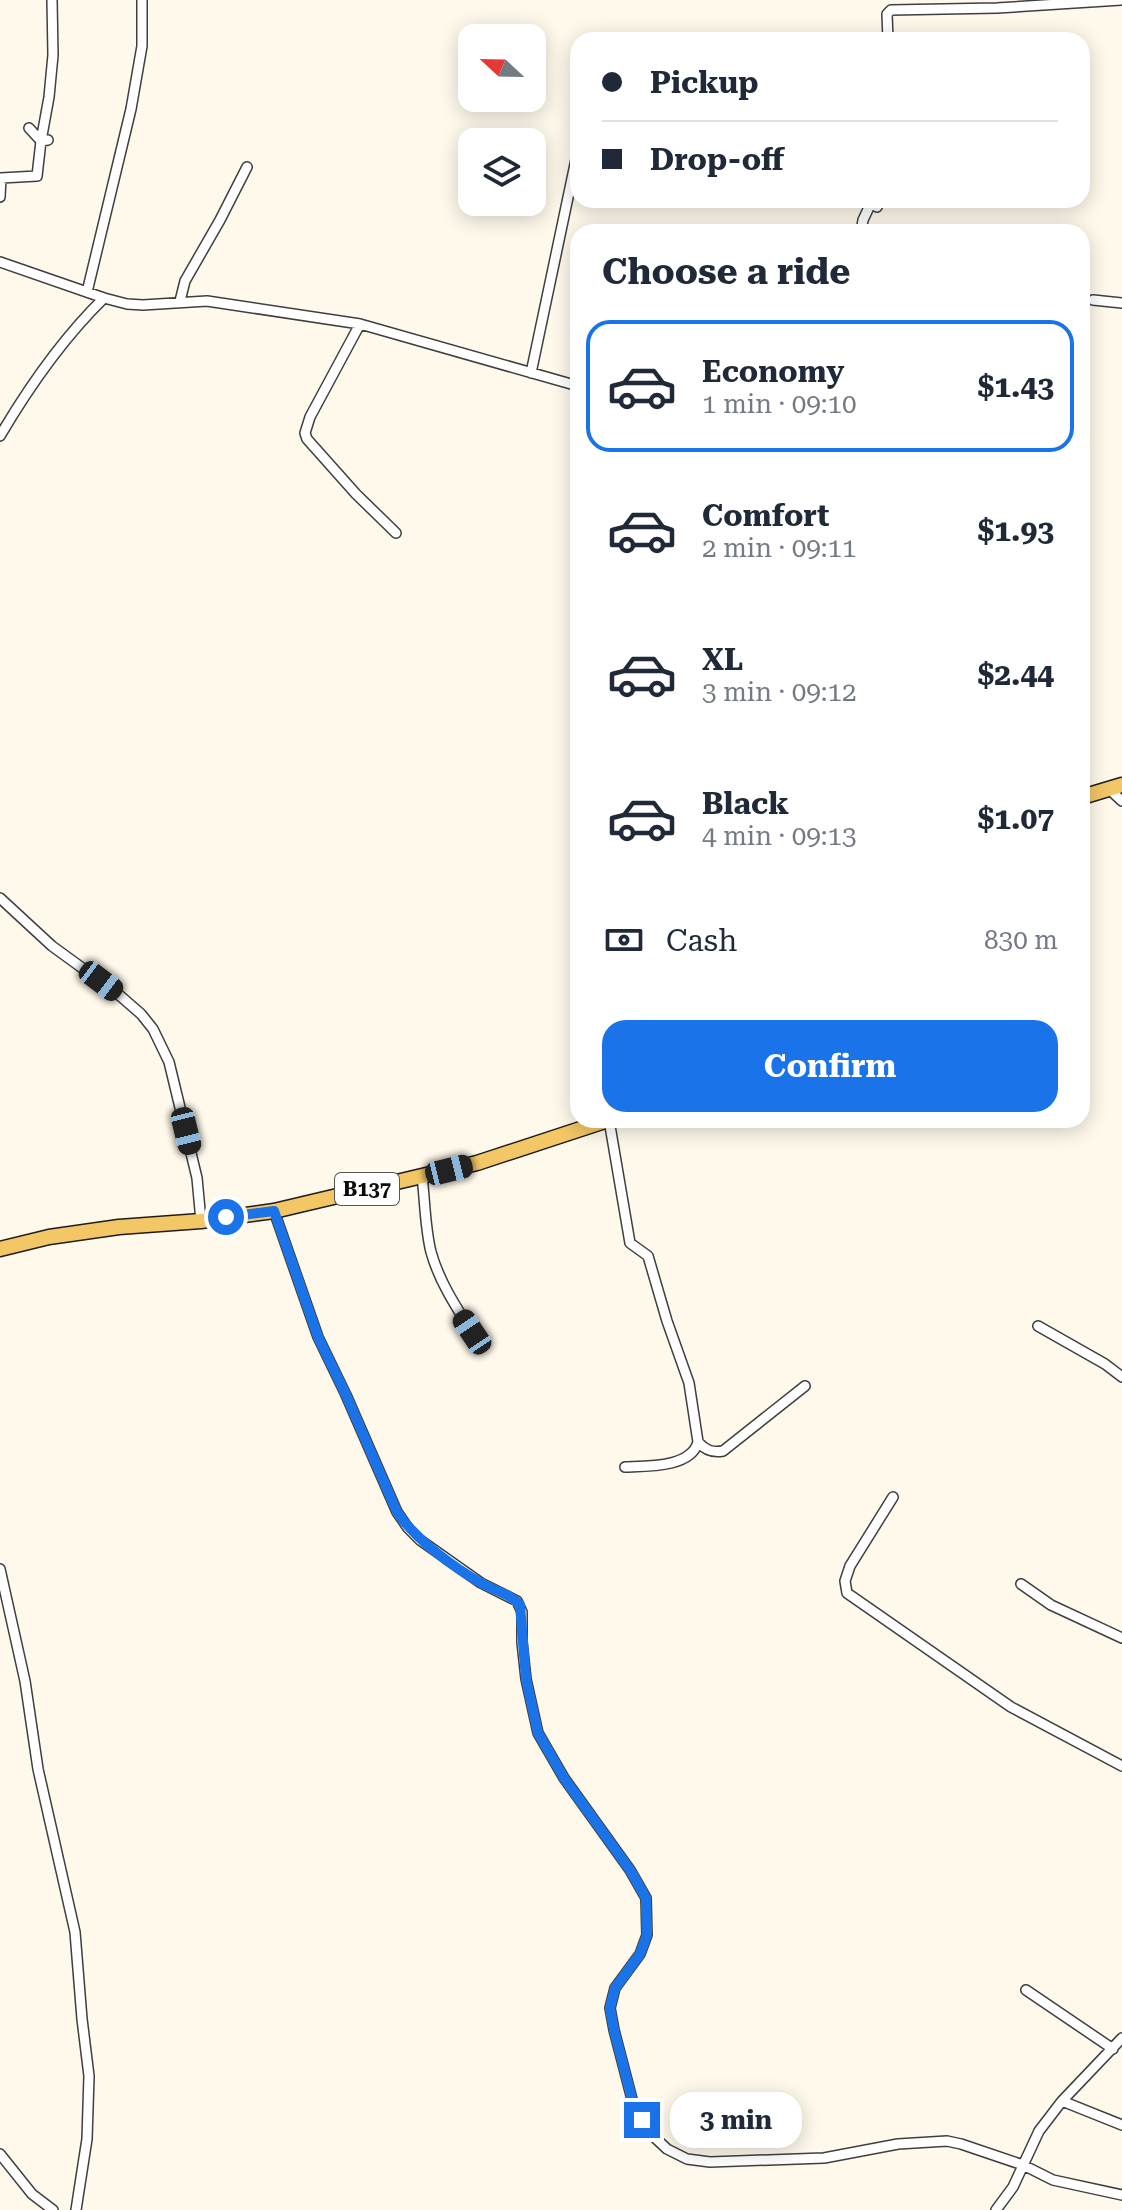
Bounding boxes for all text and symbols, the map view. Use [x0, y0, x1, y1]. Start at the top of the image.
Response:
north arrow [458, 24, 546, 112]
map controls [458, 24, 546, 216]
text: Pickup [650, 65, 758, 100]
button: layers [458, 128, 546, 216]
text: Drop-off [650, 142, 784, 177]
text: Choose a ride [602, 251, 850, 293]
icon: car [606, 350, 678, 422]
text: Economy [702, 354, 844, 389]
text: $1.43 [977, 369, 1054, 404]
text: 1 min · 09:10 [702, 389, 857, 419]
icon: car [606, 494, 678, 566]
text: Comfort [702, 498, 829, 533]
text: $1.93 [977, 513, 1054, 548]
text: 2 min · 09:11 [702, 533, 857, 563]
icon: car [606, 638, 678, 710]
text: XL [702, 642, 743, 677]
text: $2.44 [977, 657, 1054, 692]
text: 3 min · 09:12 [702, 677, 857, 707]
icon: car [606, 782, 678, 854]
text: Black [702, 786, 789, 821]
text: $1.07 [977, 801, 1054, 836]
text: 4 min · 09:13 [702, 821, 857, 851]
icon: cash [602, 918, 646, 962]
text: Cash [666, 923, 737, 958]
text: 830 m [984, 925, 1058, 955]
car [75, 957, 127, 1005]
button: Confirm [602, 1020, 1058, 1112]
car [169, 1105, 203, 1157]
car [423, 1153, 475, 1187]
road number: B137 [335, 1173, 399, 1205]
route start [208, 1199, 244, 1235]
car [449, 1305, 495, 1359]
callout: 3 min [670, 2092, 802, 2148]
route end [624, 2102, 660, 2138]
text: 3 min [700, 2105, 772, 2135]

